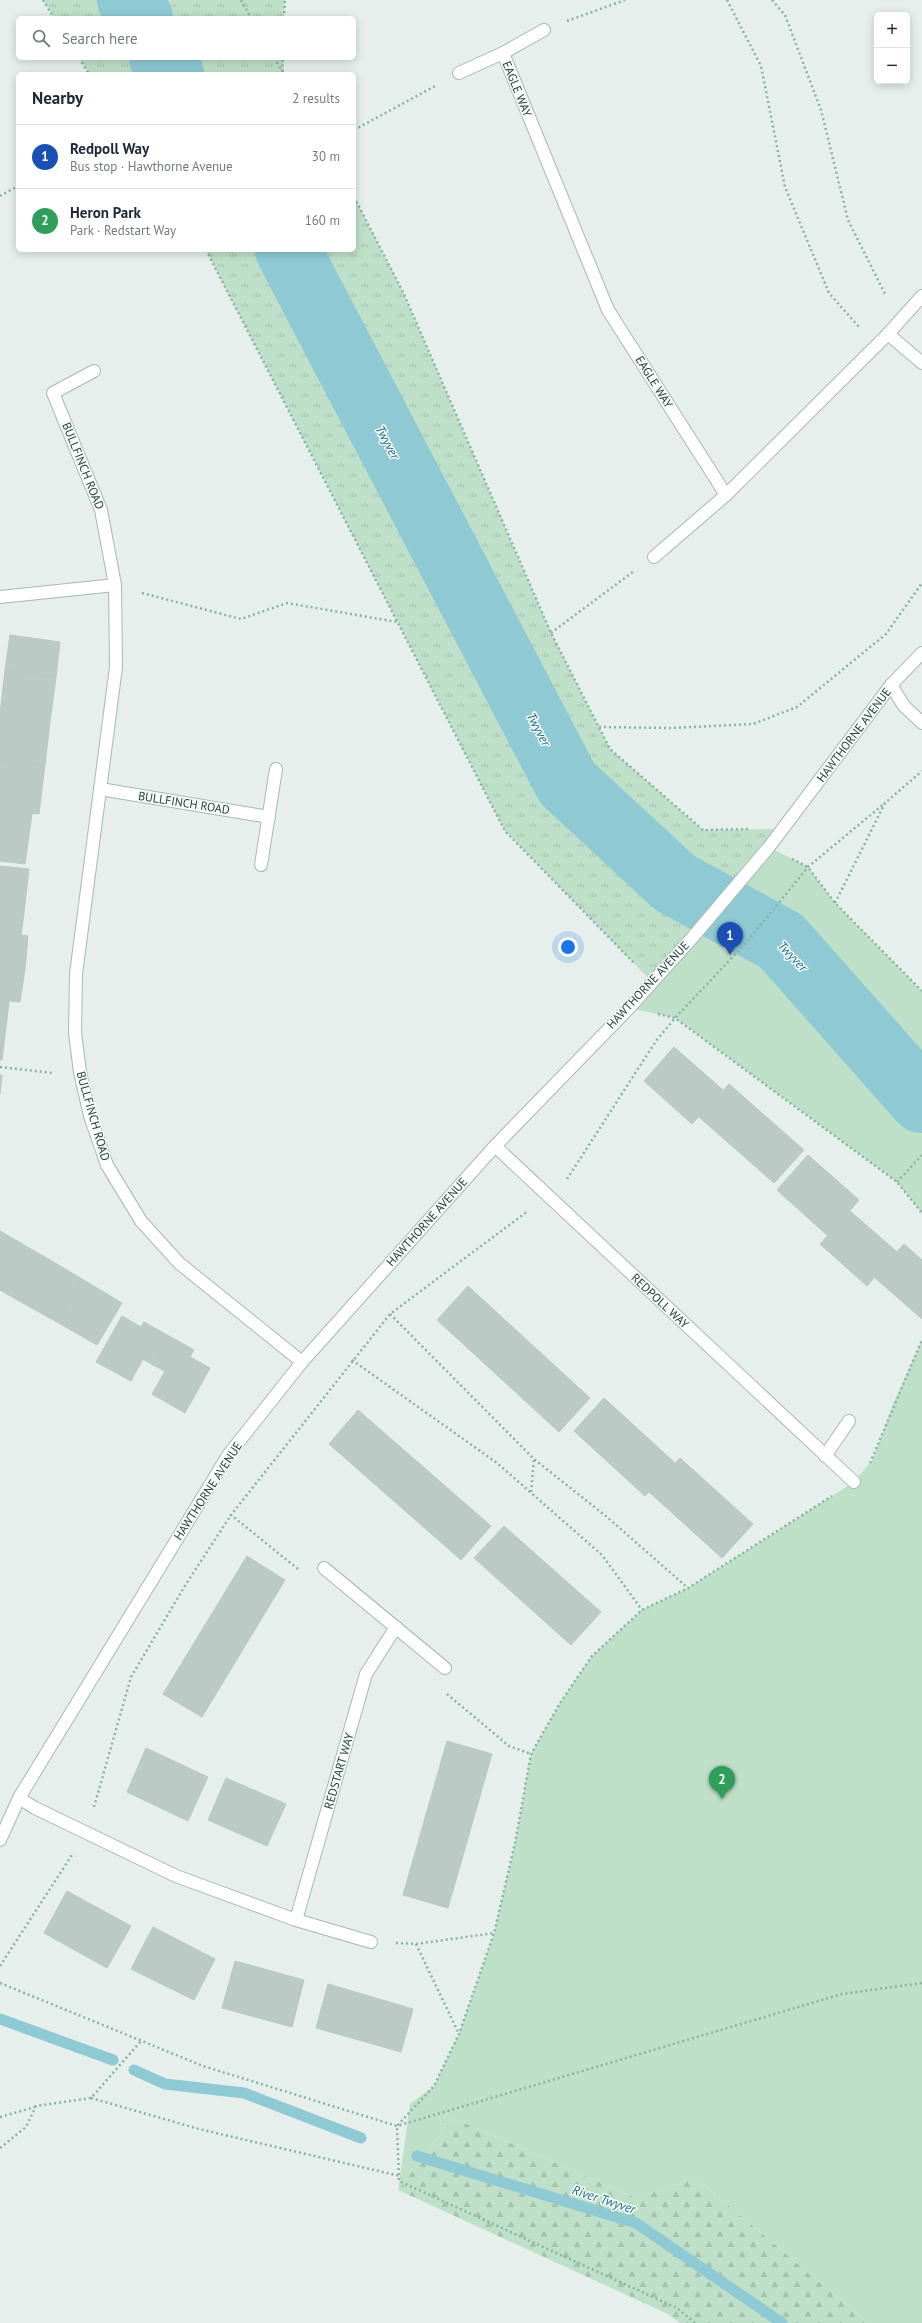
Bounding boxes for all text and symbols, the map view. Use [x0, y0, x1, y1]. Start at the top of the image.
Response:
map controls [874, 12, 910, 84]
button: + [874, 12, 910, 48]
search box [16, 16, 356, 60]
icon: search [30, 27, 52, 49]
text: Search here [62, 29, 138, 48]
button: − [874, 48, 910, 84]
street label: EAGLE WAY [500, 59, 536, 119]
text: Nearby [32, 87, 83, 109]
text: 2 results [292, 90, 340, 107]
text: Redpoll Way [70, 139, 149, 158]
text: 1 [41, 148, 49, 165]
text: 30 m [312, 148, 340, 165]
text: Bus stop · Hawthorne Avenue [70, 158, 233, 175]
text: Heron Park [70, 203, 141, 222]
text: 2 [41, 212, 49, 229]
text: 160 m [305, 212, 340, 229]
text: Park · Redstart Way [70, 222, 176, 239]
street label: EAGLE WAY [633, 353, 676, 411]
street label: BULLFINCH ROAD [59, 420, 108, 512]
water label: Twyver [372, 422, 404, 463]
street label: HAWTHORNE AVENUE [813, 685, 894, 785]
water label: Twyver [523, 709, 555, 750]
street label: BULLFINCH ROAD [137, 788, 231, 817]
pin: 1 [717, 922, 743, 955]
your location [558, 937, 578, 957]
water label: Twyver [774, 937, 812, 976]
street label: HAWTHORNE AVENUE [603, 938, 692, 1032]
street label: BULLFINCH ROAD [74, 1069, 113, 1163]
street label: HAWTHORNE AVENUE [383, 1174, 470, 1269]
street label: REDPOLL WAY [628, 1270, 693, 1331]
street label: HAWTHORNE AVENUE [170, 1439, 245, 1543]
street label: REDSTART WAY [320, 1731, 357, 1811]
pin: 2 [709, 1766, 735, 1799]
water label: River Twyver [570, 2181, 638, 2218]

